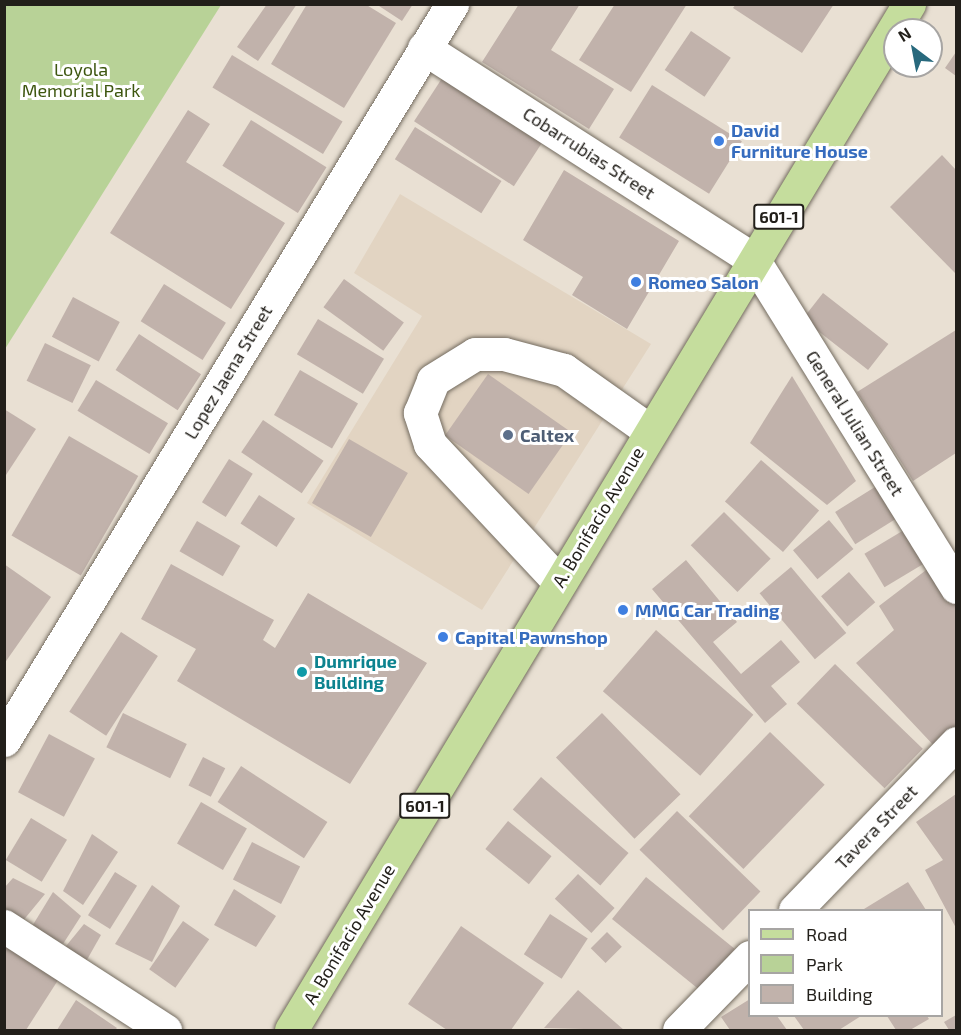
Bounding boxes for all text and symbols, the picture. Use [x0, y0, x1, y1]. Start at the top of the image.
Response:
north arrow [883, 18, 943, 78]
text: N [894, 23, 914, 45]
park label: Loyola Memorial Park [21, 59, 141, 101]
street label: Cobarrubias Street [519, 102, 659, 204]
place label: David Furniture House [731, 120, 868, 162]
marker: David Furniture House [712, 134, 726, 148]
road number: 601-1 [752, 204, 806, 230]
place label: Romeo Salon [648, 271, 759, 293]
marker: Romeo Salon [629, 275, 643, 289]
street label: Lopez Jaena Street [179, 301, 277, 443]
street label: General Julian Street [801, 346, 909, 500]
place label: Caltex [520, 424, 574, 446]
marker: Caltex [501, 428, 515, 442]
street label: A. Bonifacio Avenue [547, 443, 649, 591]
place label: MMG Car Trading [635, 599, 780, 621]
marker: MMG Car Trading [616, 603, 630, 617]
place label: Capital Pawnshop [455, 626, 608, 648]
marker: Capital Pawnshop [436, 630, 450, 644]
place label: Dumrique Building [314, 651, 397, 694]
marker: Dumrique Building [295, 665, 309, 679]
street label: Tavera Street [830, 780, 922, 874]
road number: 601-1 [398, 793, 452, 819]
street label: A. Bonifacio Avenue [298, 860, 400, 1008]
legend [748, 909, 943, 1017]
text: Road [806, 923, 847, 945]
text: Park [806, 953, 843, 975]
text: Building [806, 983, 873, 1005]

